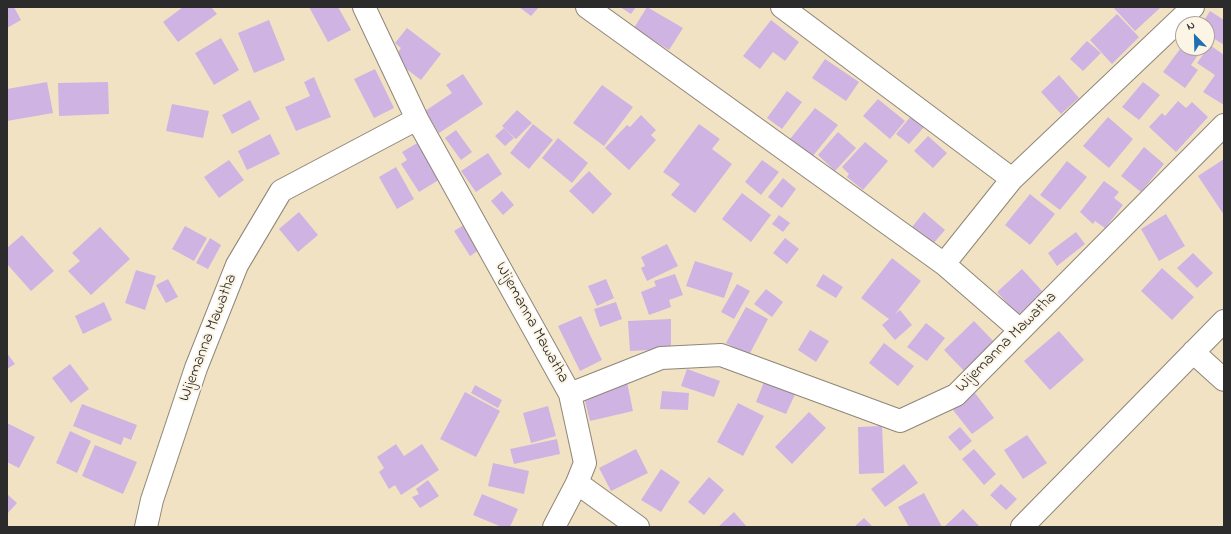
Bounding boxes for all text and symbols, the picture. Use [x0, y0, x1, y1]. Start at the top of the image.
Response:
north arrow [1175, 16, 1215, 56]
text: N [1184, 17, 1197, 35]
street label: Wijemanna Mawatha [490, 259, 572, 387]
street label: Wijemanna Mawatha [176, 272, 242, 404]
street label: Wijemanna Mawatha [952, 288, 1062, 398]

